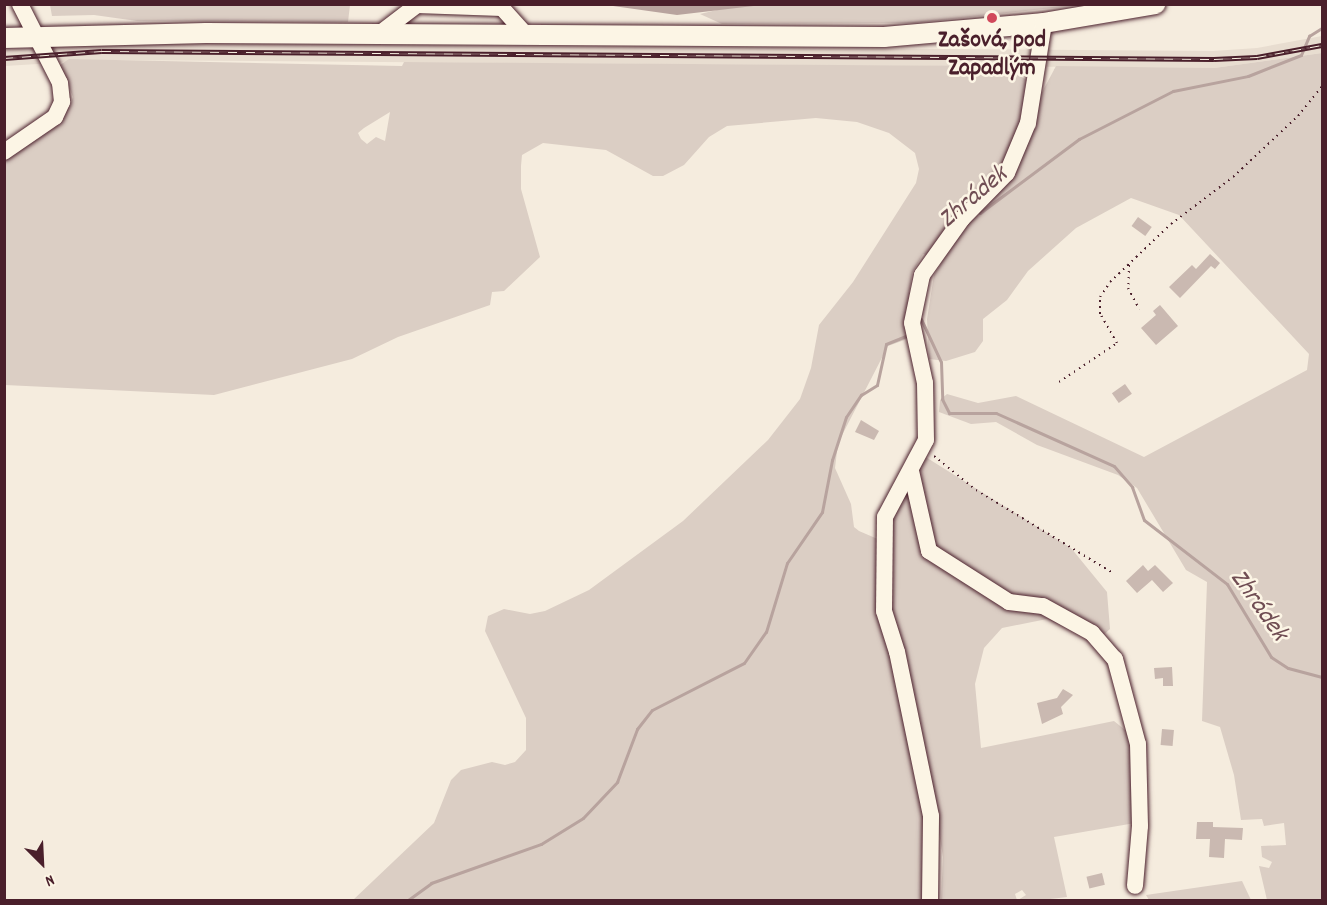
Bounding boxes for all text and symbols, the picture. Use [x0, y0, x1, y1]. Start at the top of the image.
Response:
marker: Zašová, pod Zapadlým [985, 11, 999, 25]
place label: Zašová, pod Zapadlým [938, 28, 1046, 84]
water label: Zhrádek [933, 160, 1015, 236]
water label: Zhrádek [1222, 564, 1294, 648]
north arrow [12, 833, 72, 893]
text: N [41, 868, 58, 892]

